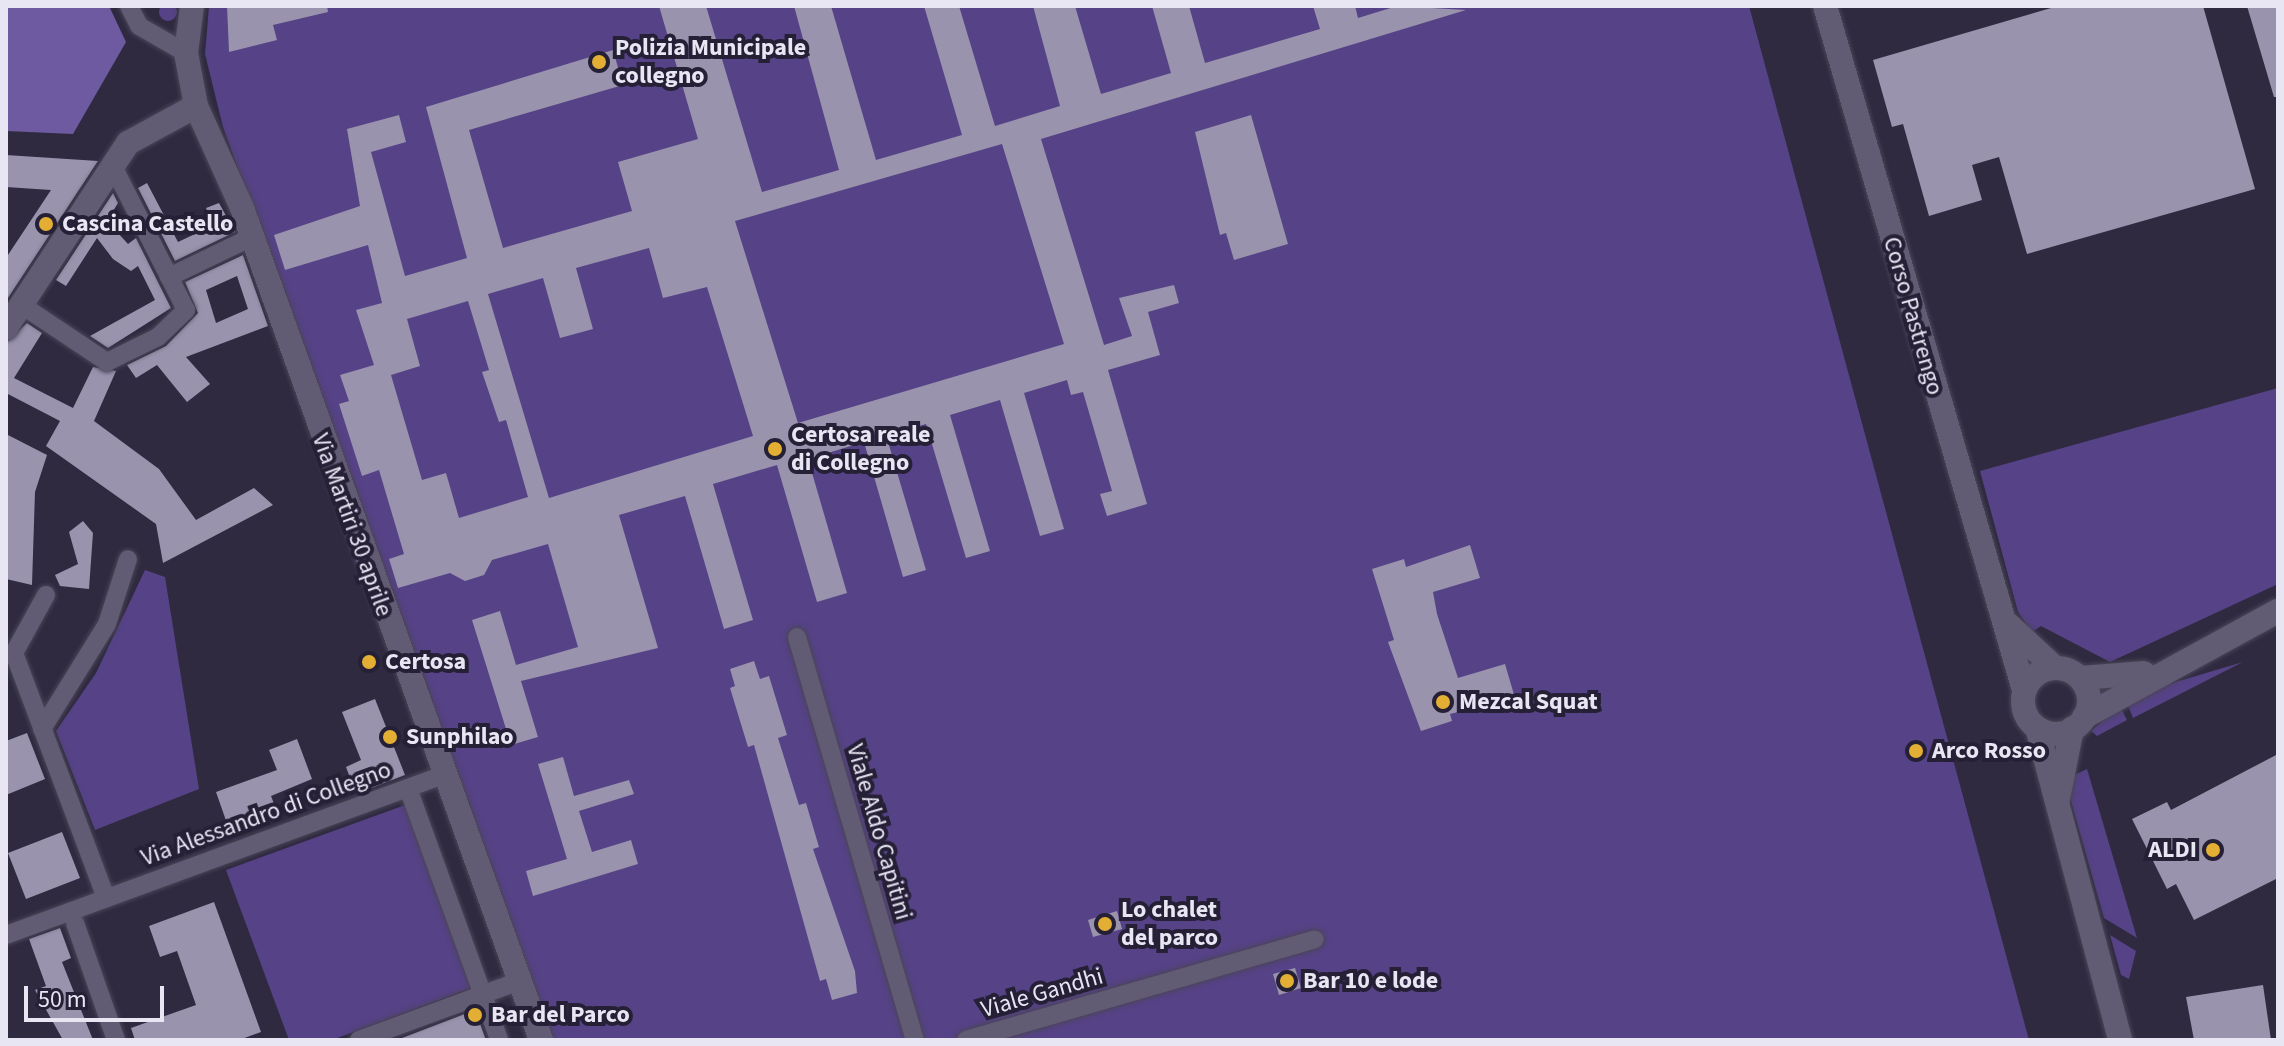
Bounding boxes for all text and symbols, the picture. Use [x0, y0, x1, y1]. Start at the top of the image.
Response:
place label: Polizia Municipale collegno [615, 34, 806, 90]
marker: Polizia Municipale collegno [590, 53, 608, 71]
place label: Cascina Castello [62, 210, 233, 238]
marker: Cascina Castello [37, 215, 55, 233]
street label: Corso Pastrengo [1877, 234, 1949, 398]
place label: Certosa reale di Collegno [791, 421, 930, 477]
street label: Via Martiri 30 aprile [306, 430, 398, 620]
marker: Certosa reale di Collegno [766, 440, 784, 458]
place label: Certosa [385, 648, 466, 676]
marker: Certosa [360, 653, 378, 671]
place label: Mezcal Squat [1459, 688, 1598, 716]
marker: Mezcal Squat [1434, 693, 1452, 711]
place label: Sunphilao [406, 723, 514, 751]
marker: Sunphilao [381, 728, 399, 746]
place label: Arco Rosso [1932, 737, 2046, 765]
street label: Viale Aldo Capitini [840, 741, 918, 923]
marker: Arco Rosso [1907, 742, 1925, 760]
street label: Via Alessandro di Collegno [137, 755, 395, 873]
place label: ALDI [2148, 836, 2197, 864]
marker: ALDI [2204, 841, 2222, 859]
place label: Lo chalet del parco [1121, 896, 1218, 952]
marker: Lo chalet del parco [1096, 915, 1114, 933]
street label: Viale Gandhi [978, 962, 1106, 1024]
place label: Bar 10 e lode [1303, 967, 1438, 995]
scale bar [28, 970, 168, 1020]
marker: Bar 10 e lode [1278, 972, 1296, 990]
text: 50 m [38, 982, 87, 1017]
place label: Bar del Parco [491, 1001, 630, 1029]
marker: Bar del Parco [466, 1006, 484, 1024]

